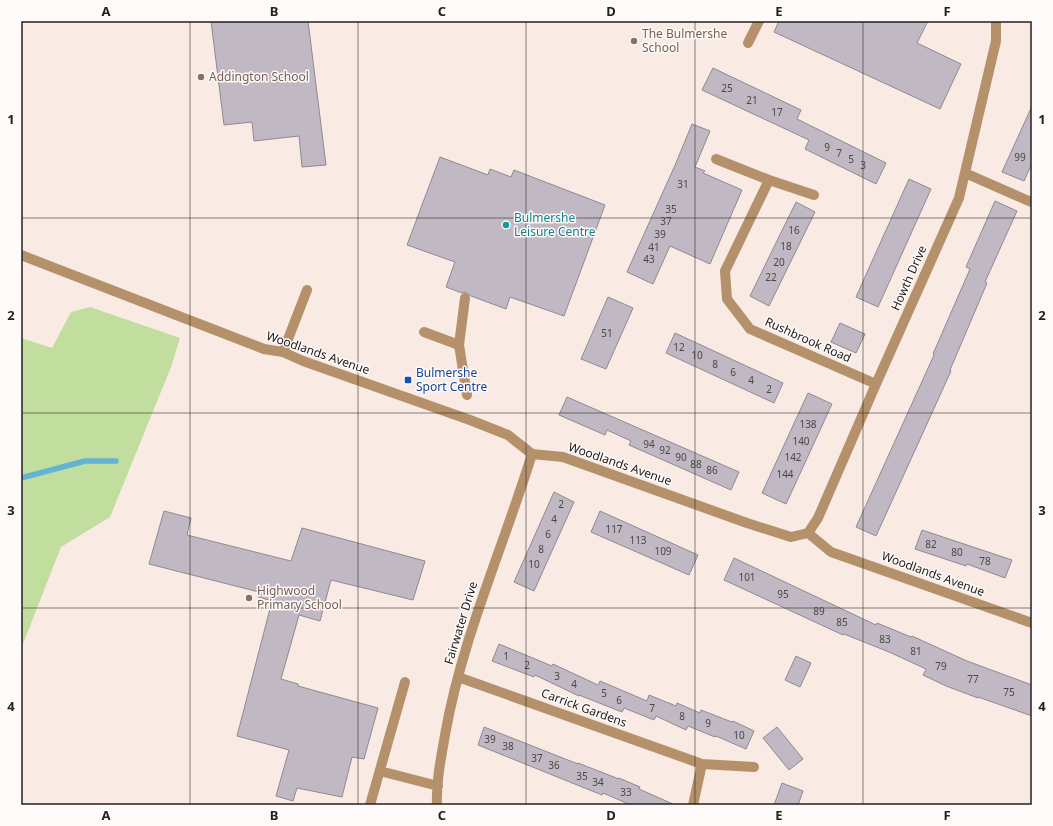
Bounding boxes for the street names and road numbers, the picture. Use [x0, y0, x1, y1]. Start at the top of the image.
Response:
street label: Howth Drive [887, 242, 931, 313]
street label: Rushbrook Road [762, 313, 854, 366]
street label: Woodlands Avenue [264, 327, 372, 378]
street label: Woodlands Avenue [566, 438, 674, 489]
street label: Woodlands Avenue [879, 547, 987, 600]
street label: Fairwater Drive [440, 579, 481, 666]
street label: Carrick Gardens [539, 684, 630, 731]

